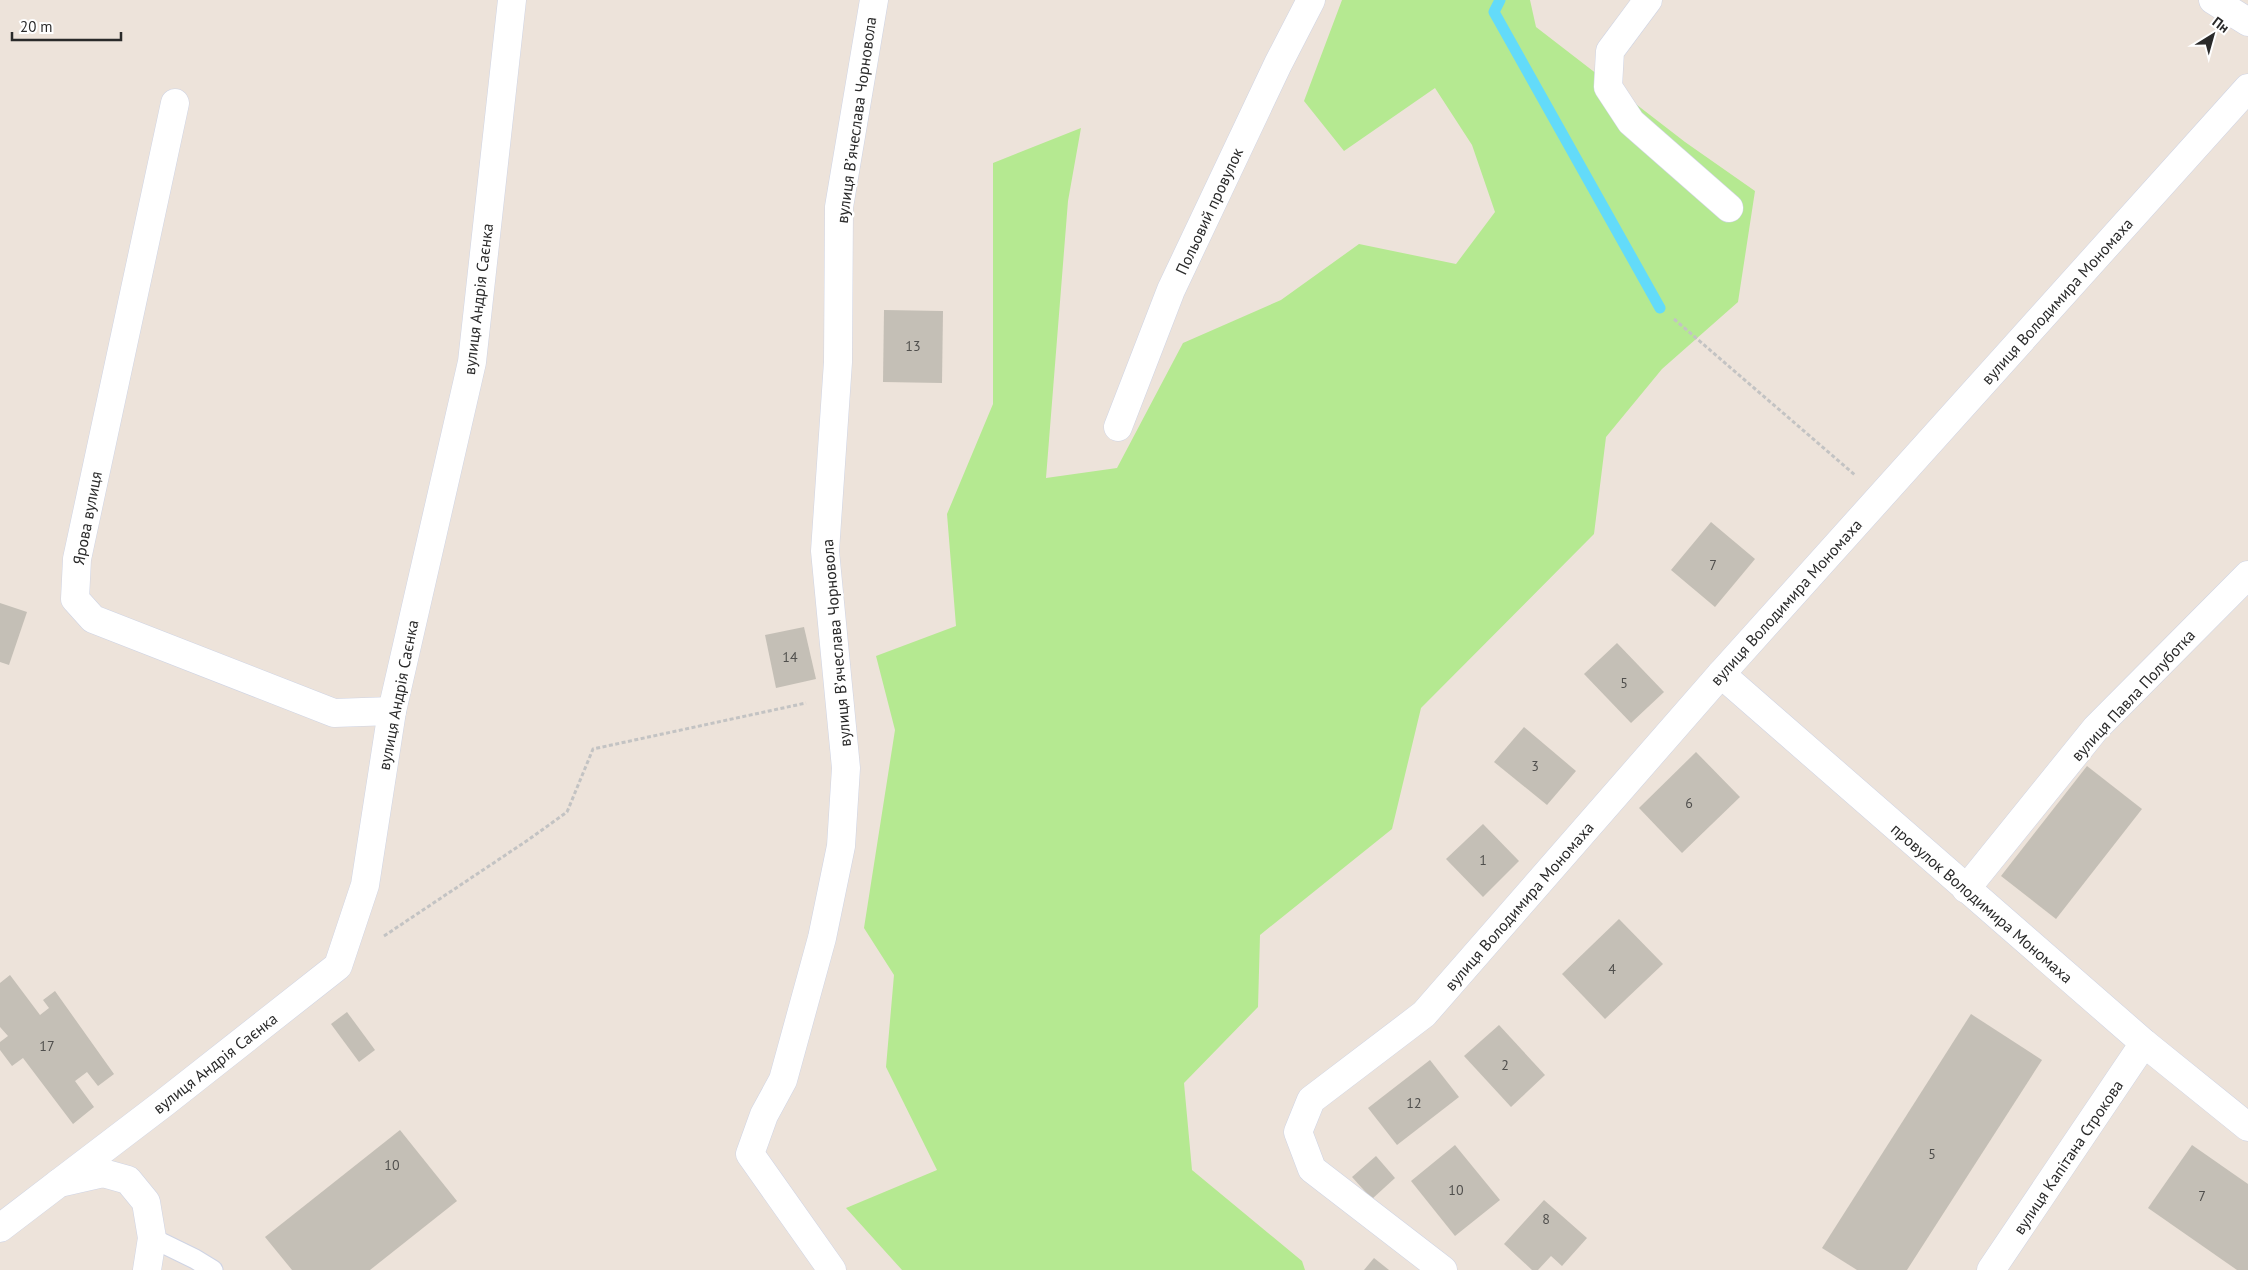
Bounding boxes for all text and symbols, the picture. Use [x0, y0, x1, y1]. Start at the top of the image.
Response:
scale bar [12, 10, 121, 42]
north arrow [2188, 10, 2238, 60]
text: Пн [2209, 12, 2233, 37]
street label: вулиця Вʼячеслава Чорновола [832, 15, 880, 225]
text: 20 m [20, 17, 53, 36]
street label: Польовий провулок [1171, 144, 1247, 278]
street label: вулиця Володимира Мономаха [1977, 214, 2137, 388]
street label: вулиця Андрія Саєнка [459, 222, 497, 376]
house number: 13 [905, 337, 921, 355]
street label: Ярова вулиця [68, 470, 106, 566]
street label: вулиця Володимира Мономаха [1706, 515, 1866, 689]
street label: вулиця Вʼячеслава Чорновола [817, 538, 855, 748]
house number: 7 [1709, 556, 1717, 574]
street label: вулиця Андрія Саєнка [374, 618, 422, 772]
street label: вулиця Павла Полуботка [2067, 625, 2199, 765]
house number: 14 [782, 648, 798, 666]
house number: 5 [1620, 674, 1628, 692]
house number: 3 [1531, 757, 1539, 775]
house number: 6 [1685, 794, 1693, 812]
street label: вулиця Володимира Мономаха [1440, 817, 1598, 995]
street label: провулок Володимира Мономаха [1887, 819, 2077, 987]
house number: 1 [1479, 851, 1487, 869]
house number: 4 [1608, 960, 1616, 978]
street label: вулиця Андрія Саєнка [149, 1008, 281, 1118]
house number: 17 [39, 1037, 55, 1055]
house number: 2 [1501, 1056, 1509, 1074]
street label: вулиця Капітана Строкова [2009, 1076, 2127, 1238]
house number: 12 [1406, 1094, 1422, 1112]
house number: 5 [1928, 1145, 1936, 1163]
house number: 10 [384, 1156, 400, 1174]
house number: 10 [1448, 1181, 1464, 1199]
house number: 7 [2198, 1187, 2206, 1205]
house number: 8 [1542, 1210, 1550, 1228]

